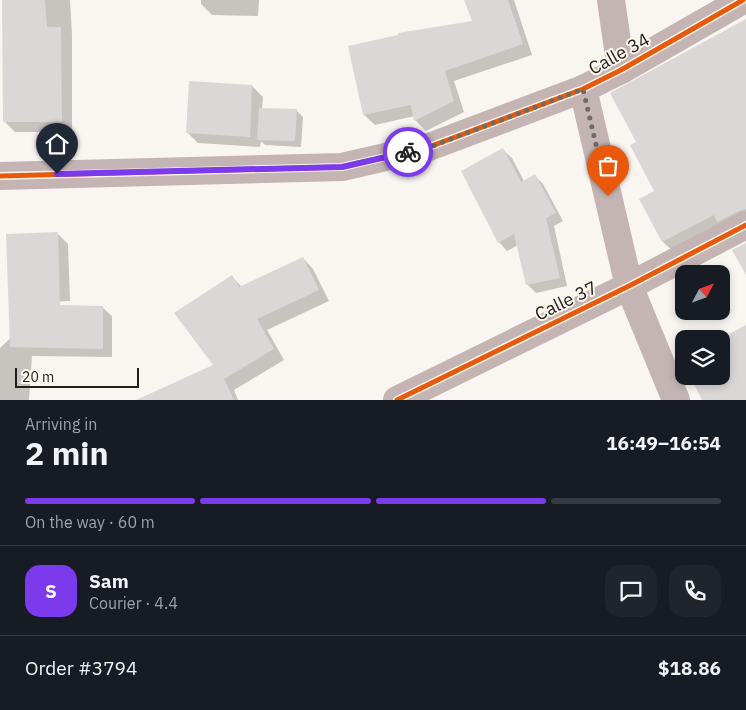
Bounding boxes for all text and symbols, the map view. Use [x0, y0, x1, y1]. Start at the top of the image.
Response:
street label: Calle 34 [584, 27, 653, 80]
pin [36, 123, 78, 174]
courier [383, 127, 433, 177]
icon: home [43, 130, 71, 158]
icon: bike [394, 138, 422, 166]
pin [587, 145, 629, 196]
icon: bag [594, 152, 622, 180]
north arrow [675, 265, 730, 320]
map controls [675, 265, 730, 385]
street label: Calle 37 [531, 276, 601, 325]
button: layers [675, 330, 730, 385]
scale bar [15, 365, 139, 388]
text: 20 m [22, 368, 54, 386]
text: Arriving in [25, 414, 97, 434]
text: 16:49–16:54 [606, 431, 721, 455]
text: 2 min [25, 432, 109, 474]
text: On the way · 60 m [25, 512, 155, 532]
button: chat [605, 565, 657, 617]
button: phone [669, 565, 721, 617]
text: Sam [89, 569, 129, 593]
text: S [45, 579, 57, 603]
text: Courier · 4.4 [89, 593, 178, 613]
text: Order #3794 [25, 656, 137, 680]
text: $18.86 [658, 656, 721, 680]

